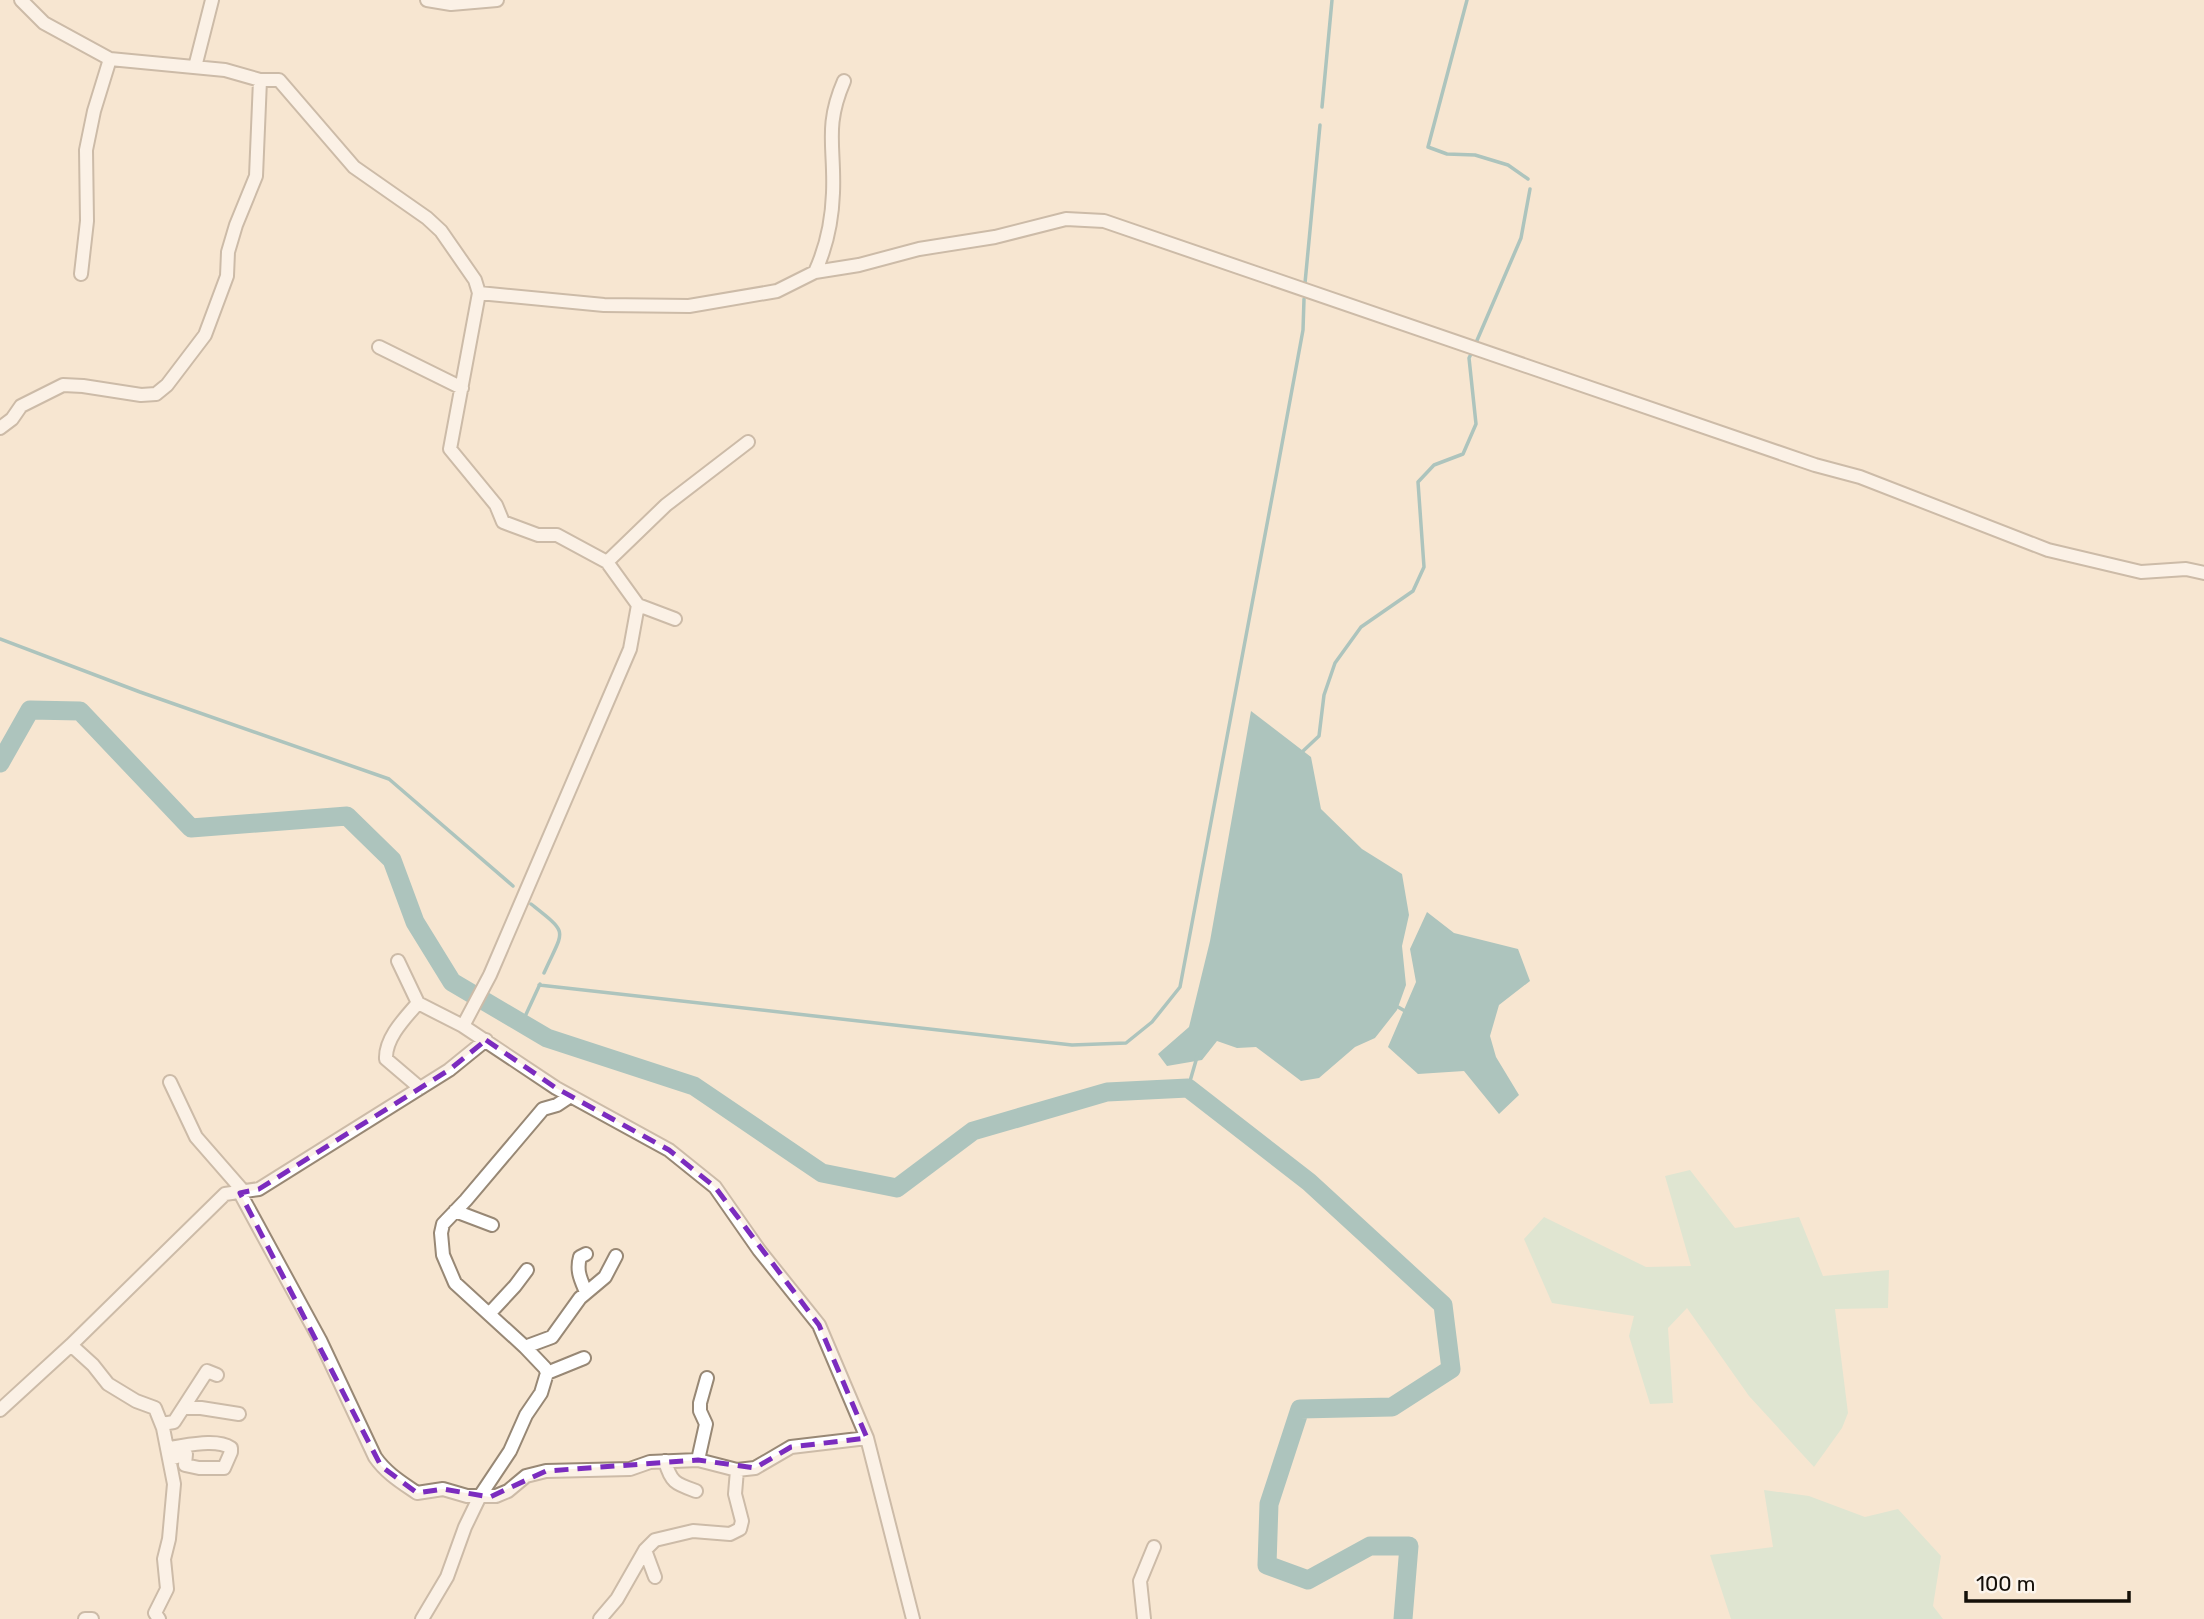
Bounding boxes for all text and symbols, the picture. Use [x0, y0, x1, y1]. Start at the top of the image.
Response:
scale bar [1966, 1560, 2129, 1604]
text: 100 m [1976, 1571, 2035, 1596]

